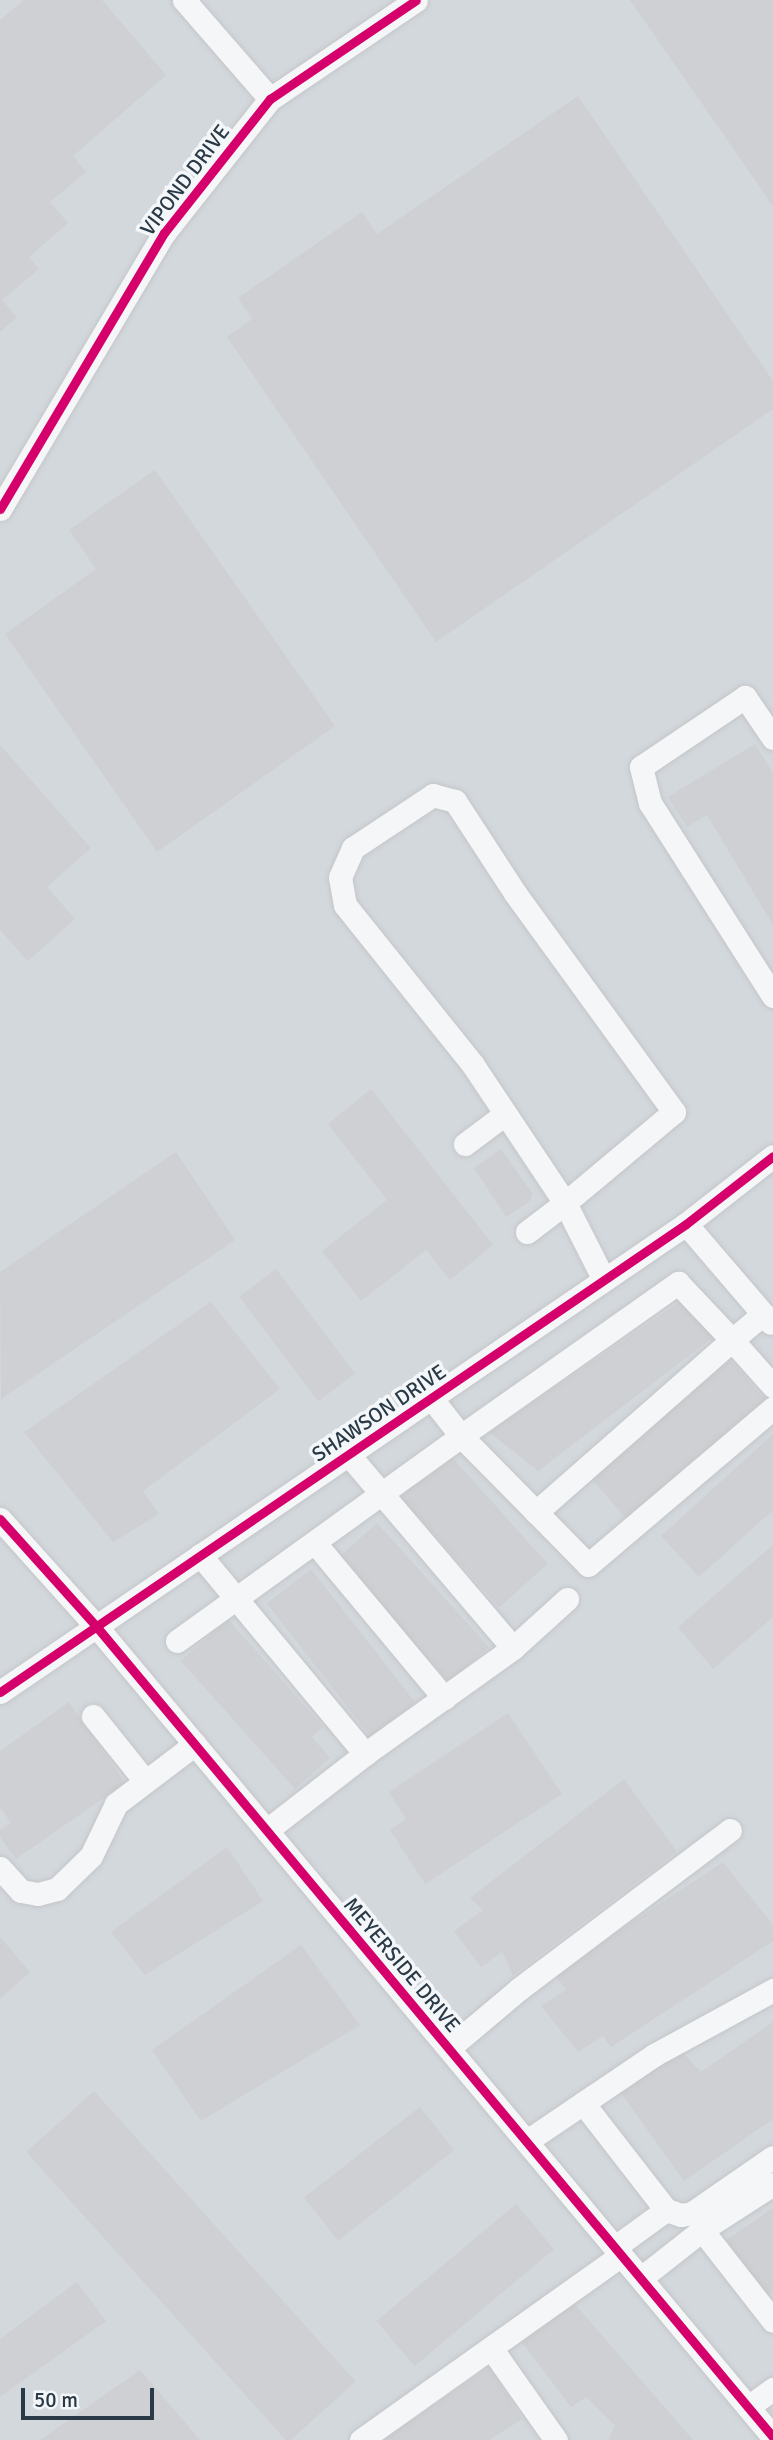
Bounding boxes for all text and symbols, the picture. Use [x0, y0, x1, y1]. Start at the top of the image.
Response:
street label: VIPOND DRIVE [135, 119, 235, 241]
street label: SHAWSON DRIVE [307, 1359, 451, 1467]
street label: MEYERSIDE DRIVE [338, 1892, 466, 2038]
scale bar [24, 2374, 158, 2418]
text: 50 m [34, 2387, 78, 2413]

